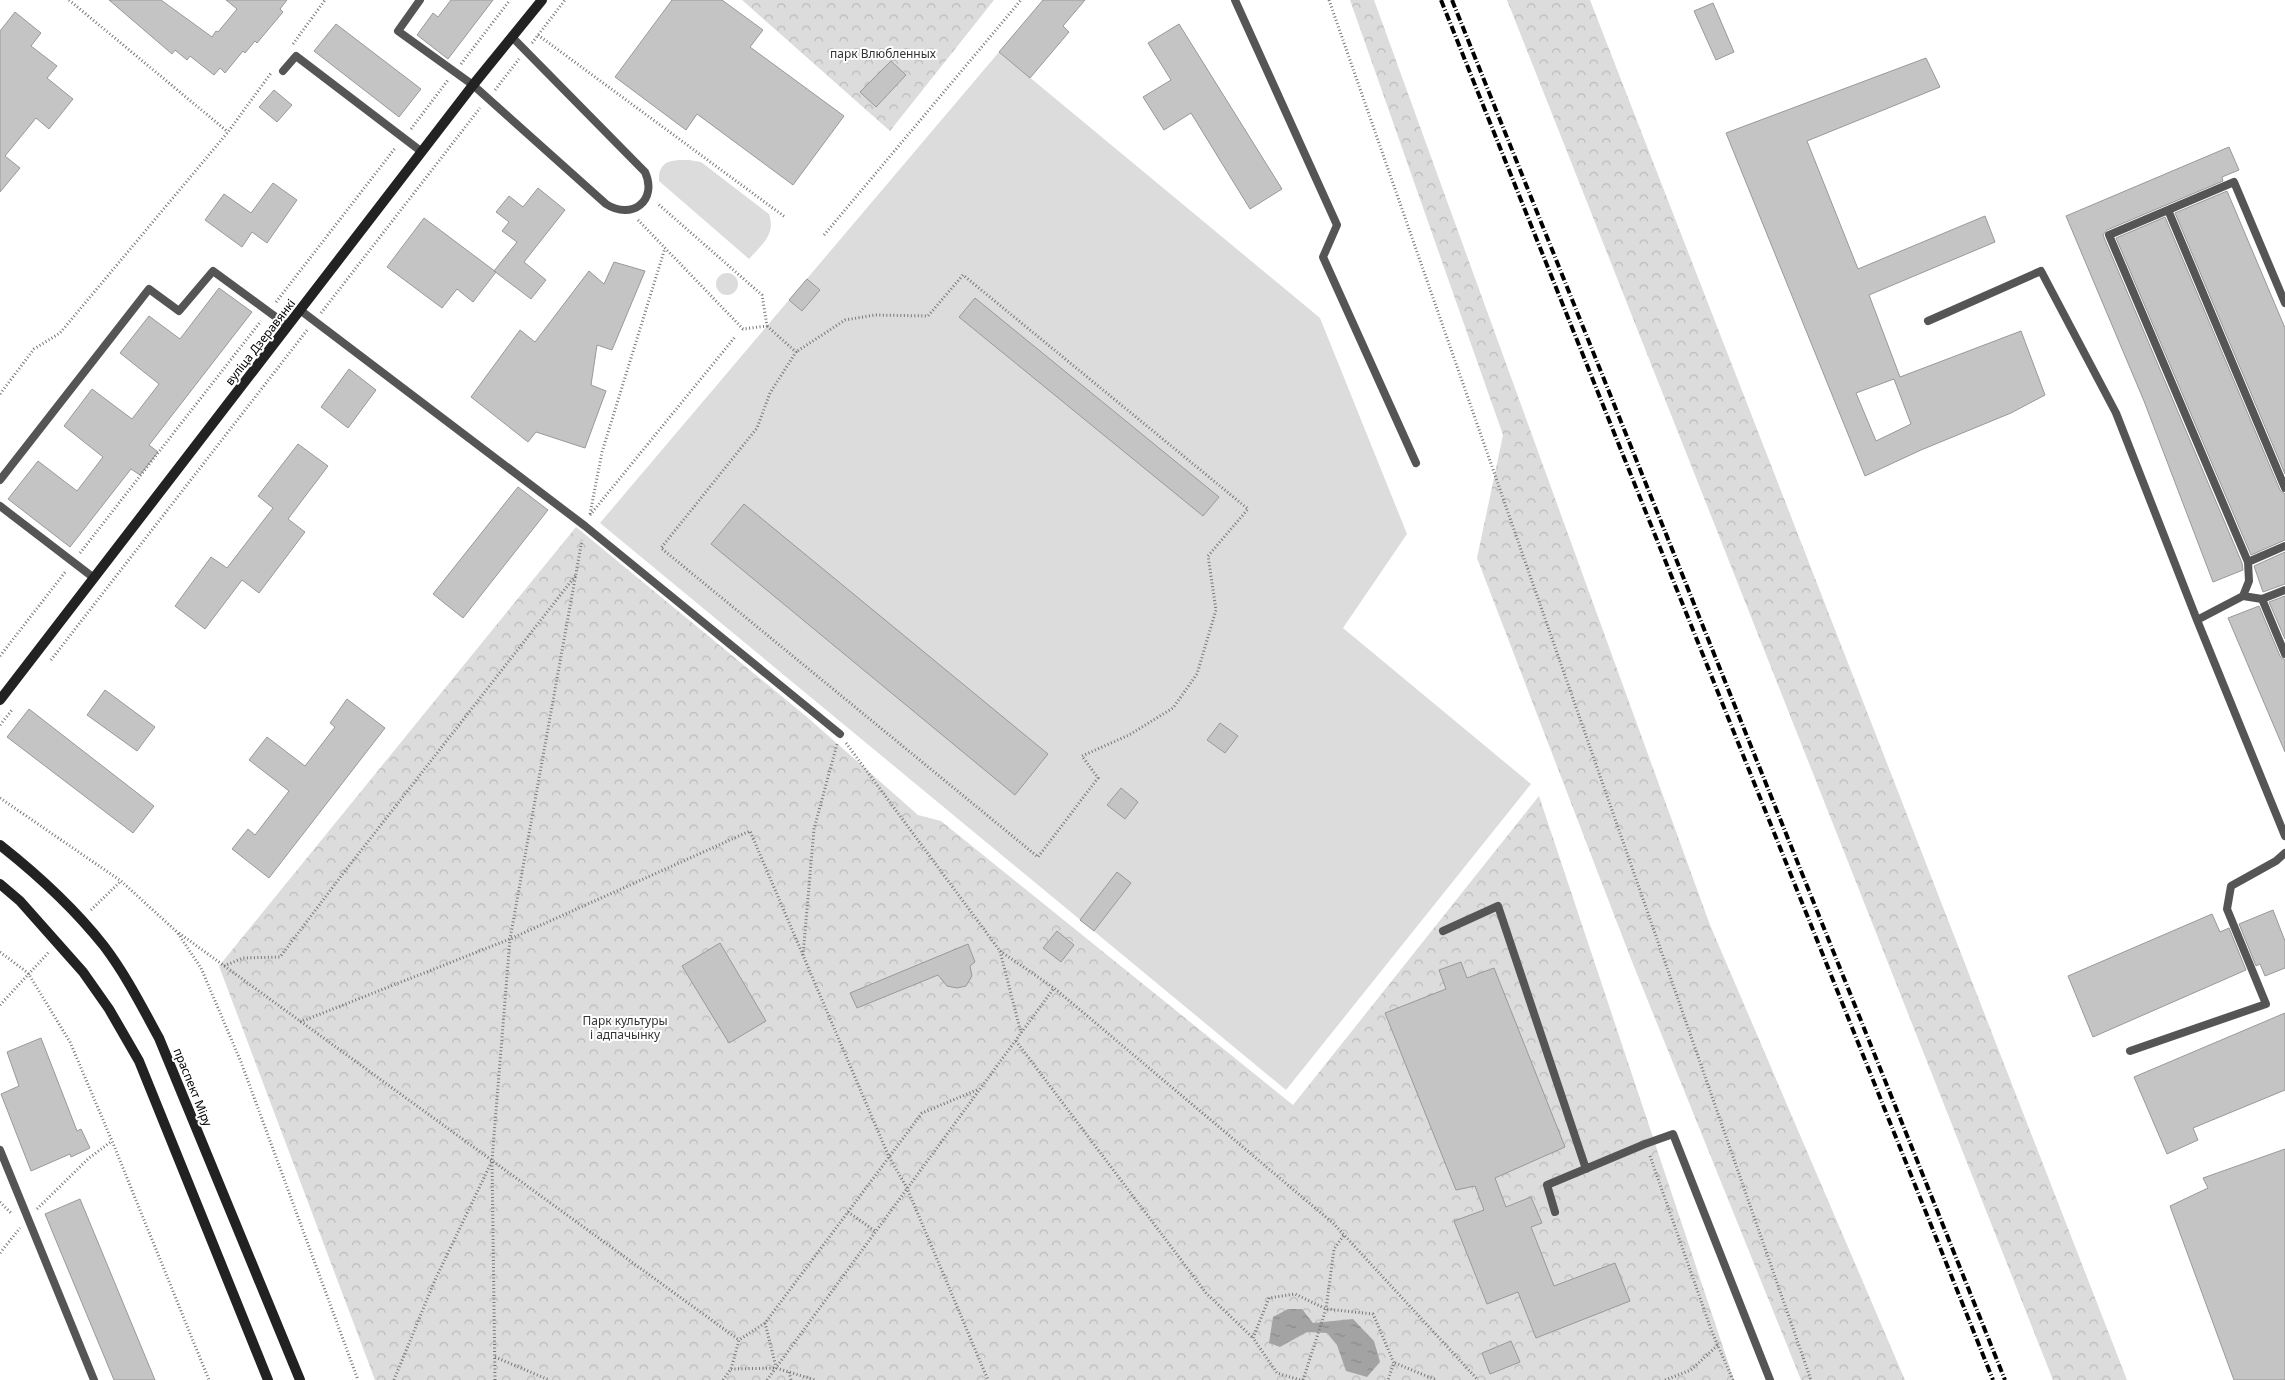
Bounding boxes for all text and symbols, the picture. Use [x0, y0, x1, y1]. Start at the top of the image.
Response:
park label: парк Влюбленных [830, 45, 937, 62]
street label: вуліца Дзеравянкі [221, 295, 299, 389]
park label: Парк культуры і адпачынку [582, 1012, 668, 1043]
street label: праспект Міру [170, 1045, 217, 1130]

